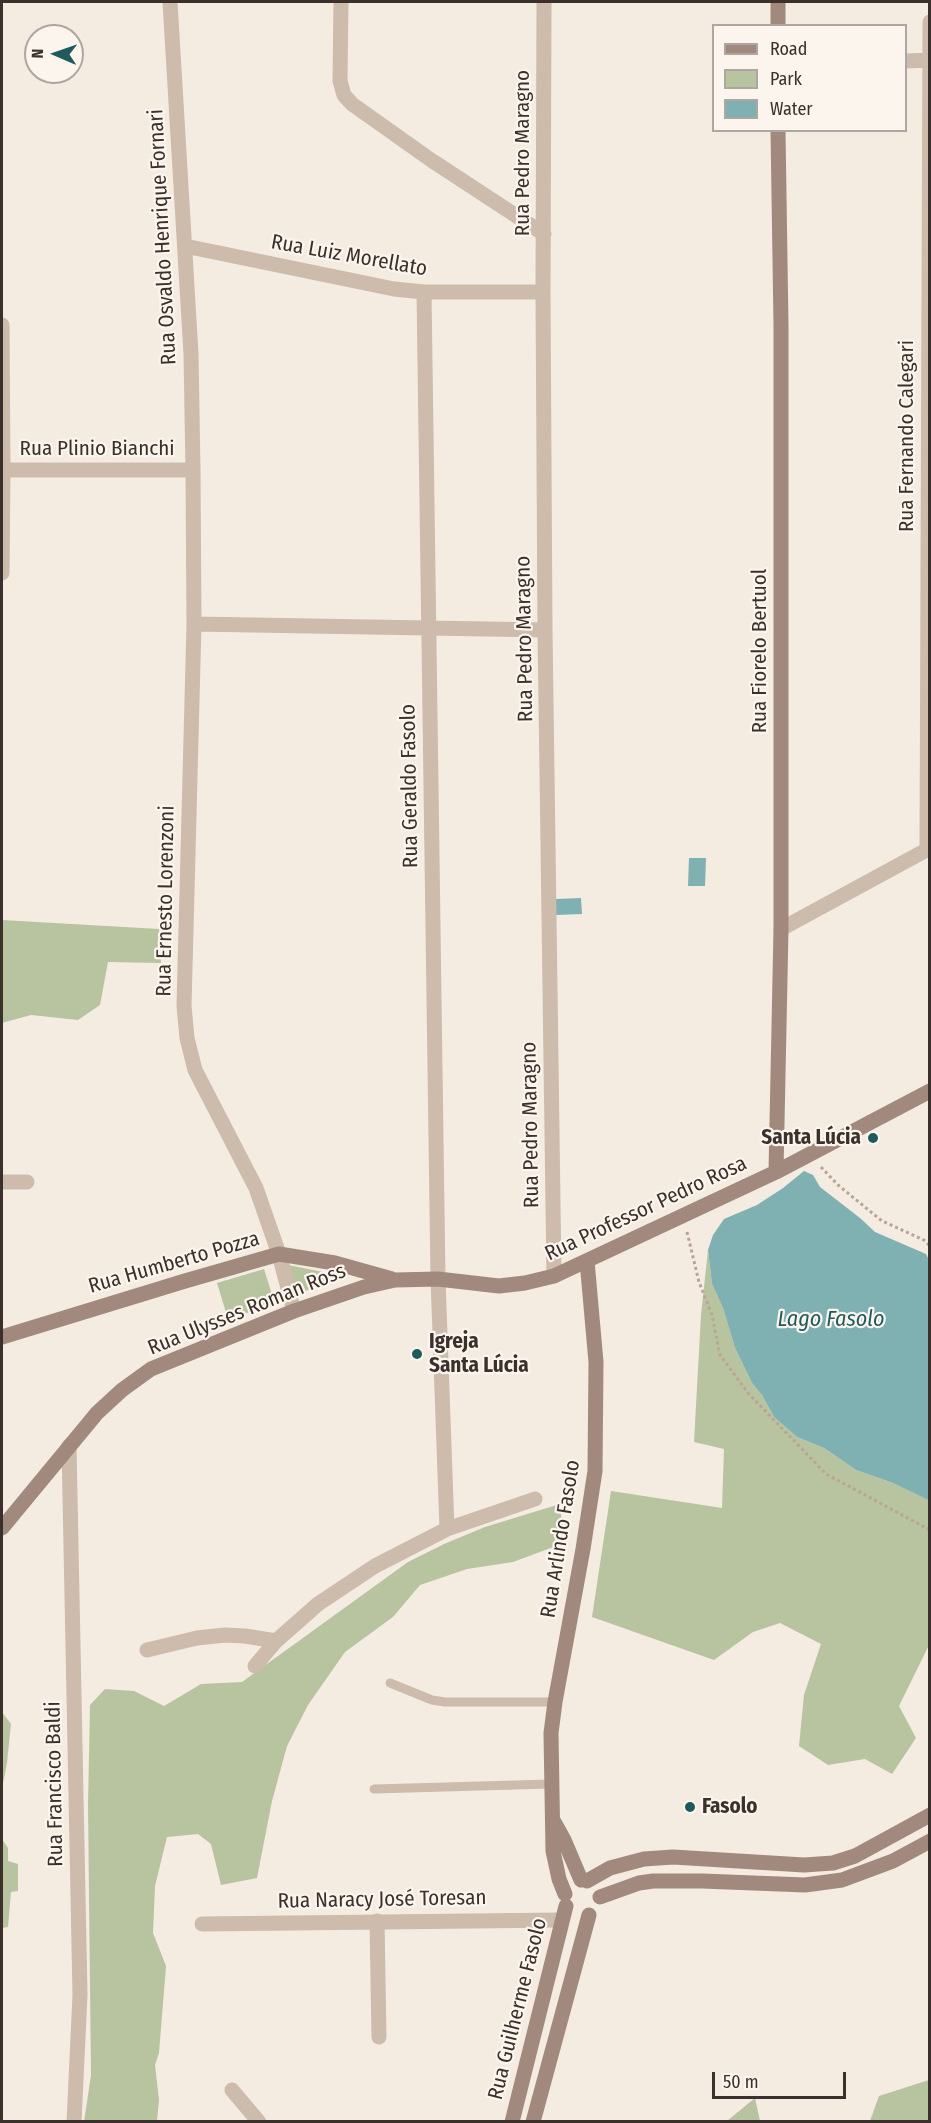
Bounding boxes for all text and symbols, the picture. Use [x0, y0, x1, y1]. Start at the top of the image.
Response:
north arrow [24, 24, 84, 84]
legend [712, 24, 907, 132]
text: Road [770, 38, 807, 60]
text: N [28, 48, 47, 59]
text: Park [770, 68, 802, 90]
street label: Rua Pedro Maragno [510, 70, 536, 236]
text: Water [770, 98, 813, 120]
street label: Rua Osvaldo Henrique Fornari [144, 108, 182, 366]
street label: Rua Luiz Morellato [269, 230, 429, 282]
street label: Rua Fernando Calegari [894, 340, 920, 532]
street label: Rua Plinio Bianchi [19, 436, 175, 462]
street label: Rua Pedro Maragno [511, 556, 539, 722]
street label: Rua Fiorelo Bertuol [747, 569, 773, 733]
street label: Rua Geraldo Fasolo [396, 704, 424, 868]
street label: Rua Ernesto Lorenzoni [152, 805, 180, 997]
street label: Rua Pedro Maragno [517, 1042, 545, 1208]
place label: Santa Lúcia [761, 1125, 861, 1151]
marker: Santa Lúcia [866, 1131, 880, 1145]
street label: Rua Professor Pedro Rosa [541, 1151, 751, 1267]
street label: Rua Humberto Pozza [86, 1227, 262, 1299]
street label: Rua Ulysses Roman Ross [144, 1259, 350, 1361]
water label: Lago Fasolo [778, 1307, 884, 1333]
place label: Igreja Santa Lúcia [429, 1329, 529, 1379]
marker: Igreja Santa Lúcia [410, 1347, 424, 1361]
street label: Rua Arlindo Fasolo [536, 1458, 586, 1620]
street label: Rua Francisco Baldi [41, 1701, 69, 1867]
place label: Fasolo [702, 1794, 758, 1820]
marker: Fasolo [683, 1800, 697, 1814]
street label: Rua Naracy José Toresan [277, 1886, 487, 1914]
street label: Rua Guilherme Fasolo [483, 1916, 553, 2102]
scale bar [715, 2060, 848, 2098]
text: 50 m [723, 2071, 759, 2093]

